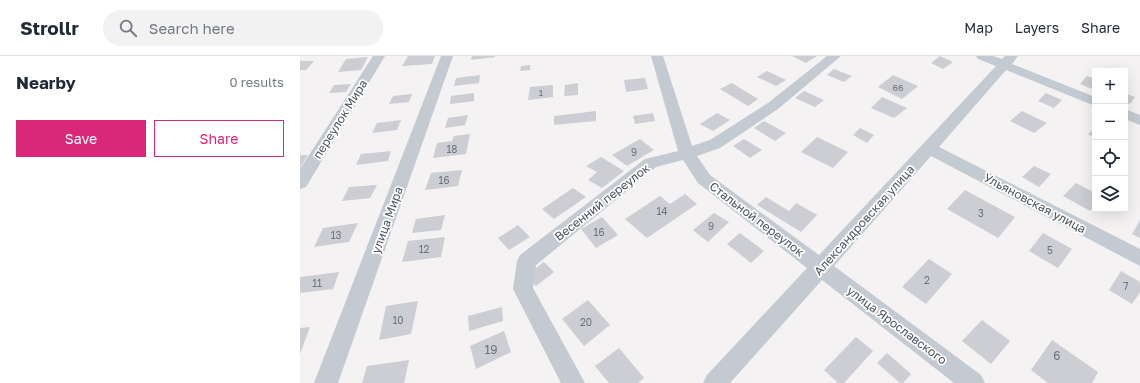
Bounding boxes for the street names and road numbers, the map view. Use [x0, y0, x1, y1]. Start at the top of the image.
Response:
street label: переулок Мира [310, 77, 370, 161]
street label: Весенний переулок [551, 160, 653, 244]
street label: Александровская улица [810, 162, 918, 278]
street label: Ульяновская улица [981, 170, 1089, 236]
street label: Стальной переулок [707, 179, 807, 260]
street label: улица Мира [368, 185, 406, 255]
street label: улица Ярославского [844, 283, 950, 367]

